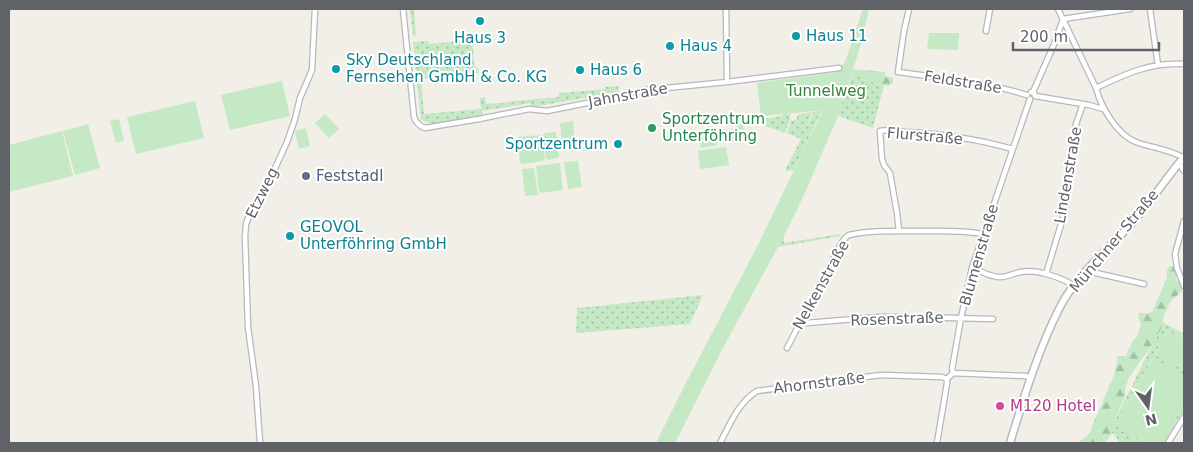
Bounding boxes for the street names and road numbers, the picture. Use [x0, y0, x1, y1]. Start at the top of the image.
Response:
street label: Feldstraße [923, 67, 1003, 97]
street label: Jahnstraße [586, 79, 669, 111]
street label: Flurstraße [886, 124, 964, 148]
street label: Lindenstraße [1051, 125, 1085, 225]
street label: Etzweg [242, 165, 282, 221]
street label: Münchner Straße [1066, 186, 1162, 296]
street label: Blumenstraße [956, 202, 1002, 308]
street label: Nelkenstraße [789, 237, 853, 333]
street label: Rosenstraße [850, 308, 944, 330]
street label: Ahornstraße [772, 368, 866, 398]

